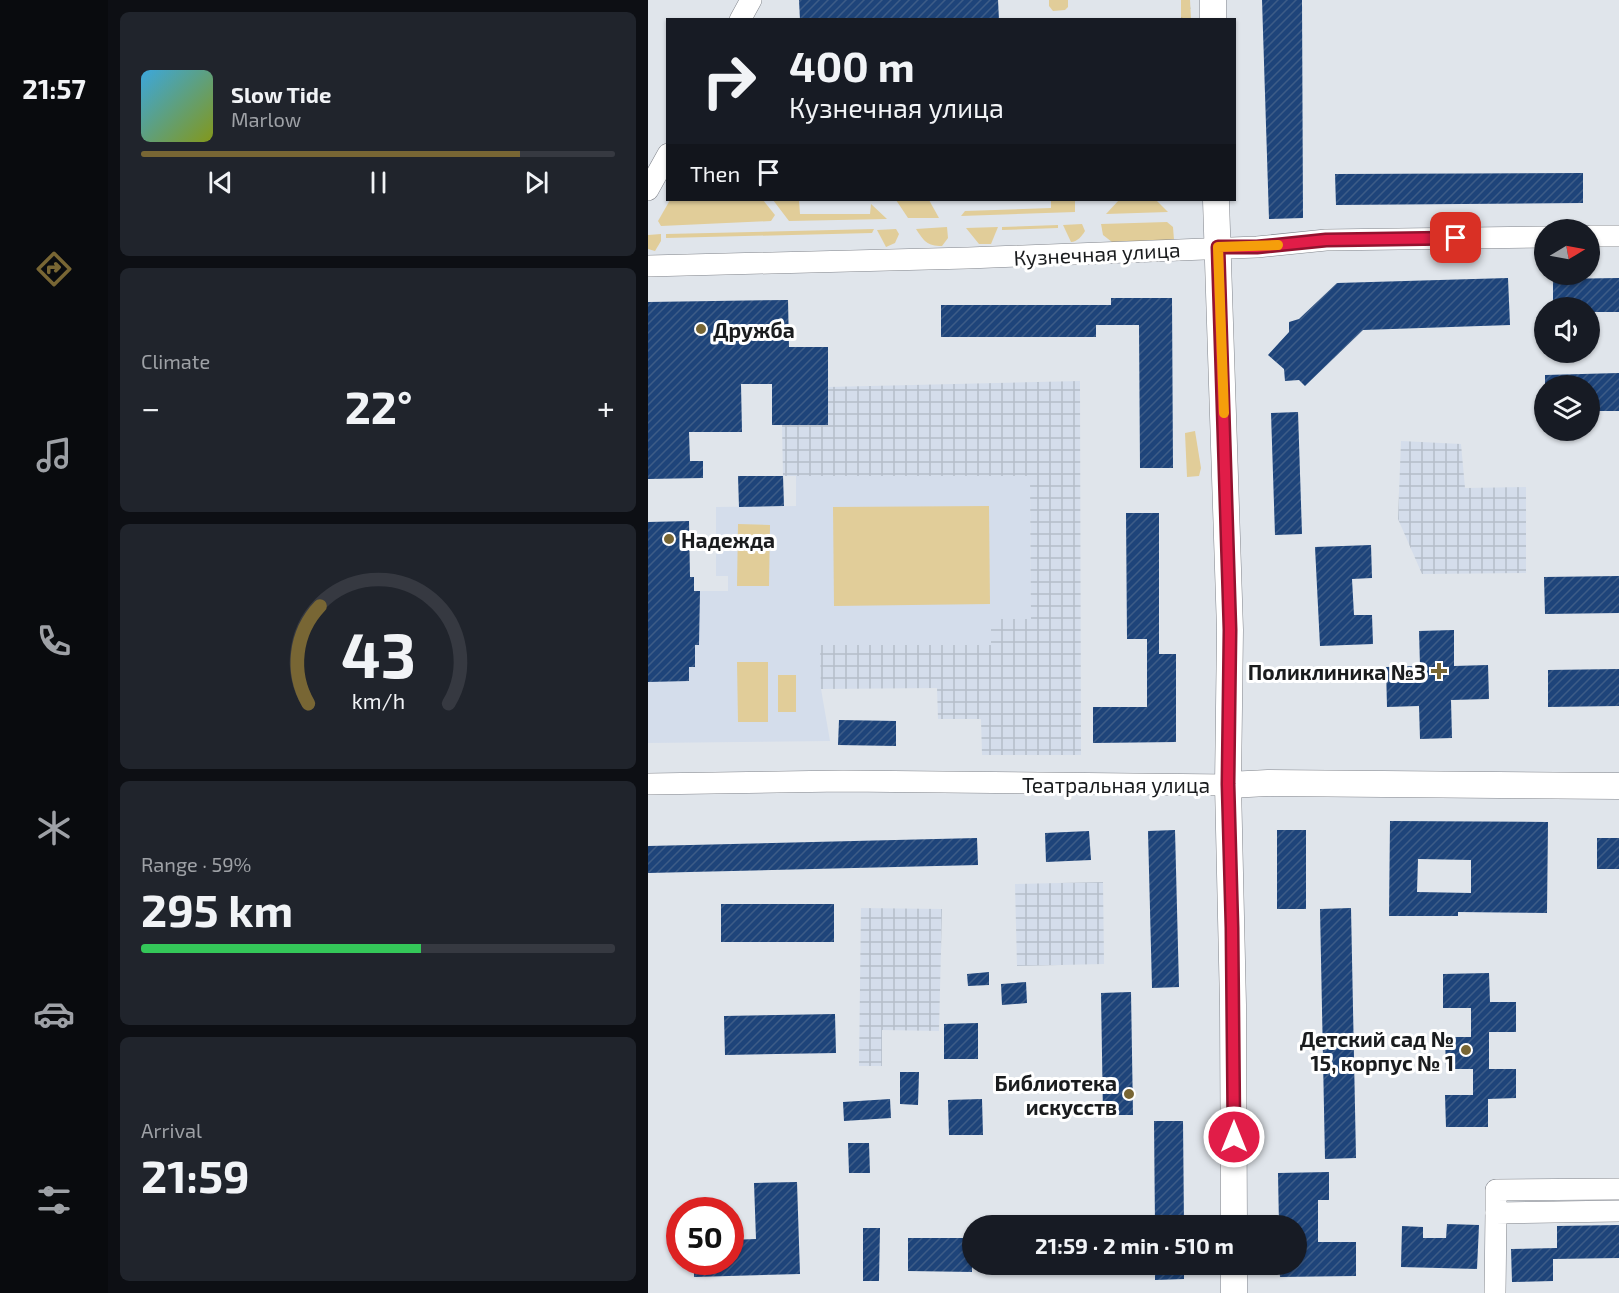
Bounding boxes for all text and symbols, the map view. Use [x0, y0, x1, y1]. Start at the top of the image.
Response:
text: 400 m [789, 40, 915, 90]
icon: right [690, 42, 768, 120]
text: 21:57 [22, 72, 86, 104]
text: Slow Tide [231, 81, 331, 107]
text: Кузнечная улица [789, 91, 1004, 123]
text: Marlow [231, 107, 301, 131]
icon: arrive [752, 156, 785, 189]
text: Then [690, 160, 740, 186]
icon: previous [204, 166, 237, 199]
icon: pause [362, 166, 395, 199]
icon: next [520, 166, 553, 199]
pin [1430, 212, 1481, 263]
north arrow [1534, 219, 1600, 285]
map controls [1534, 219, 1600, 441]
icon: arrive [1439, 221, 1472, 254]
street label: Кузнечная улица [1013, 236, 1181, 271]
icon: directions [33, 248, 75, 290]
button: sound [1534, 297, 1600, 363]
place label: Дружба [713, 317, 795, 342]
marker: Дружба [694, 322, 708, 336]
text: Climate [141, 349, 210, 373]
button: layers [1534, 375, 1600, 441]
text: 22° [345, 379, 412, 433]
text: − [141, 387, 160, 427]
text: + [597, 387, 615, 427]
icon: music [33, 434, 75, 476]
place label: Надежда [681, 527, 775, 552]
marker: Надежда [662, 532, 676, 546]
text: 43 [340, 616, 416, 691]
icon: phone [33, 620, 75, 662]
place label: Поликлиника №3 [1248, 659, 1426, 684]
marker: Поликлиника №3 [1430, 662, 1448, 680]
text: km/h [351, 688, 405, 713]
street label: Театральная улица [1022, 772, 1210, 798]
icon: climate [33, 807, 75, 849]
text: Range · 59% [141, 852, 251, 876]
text: 295 km [141, 882, 293, 936]
icon: car [33, 993, 75, 1035]
place label: Детский сад № 15, корпус № 1 [1300, 1026, 1454, 1075]
marker: Детский сад № 15, корпус № 1 [1459, 1043, 1473, 1057]
place label: Библиотека искусств [995, 1070, 1117, 1119]
marker: Библиотека искусств [1122, 1087, 1136, 1101]
position arrow [1202, 1105, 1266, 1169]
text: Arrival [141, 1118, 202, 1142]
text: 21:59 [141, 1148, 250, 1202]
icon: filters [33, 1179, 75, 1221]
speed limit sign: 50 [666, 1197, 744, 1275]
text: 21:59 · 2 min · 510 m [1035, 1232, 1234, 1258]

